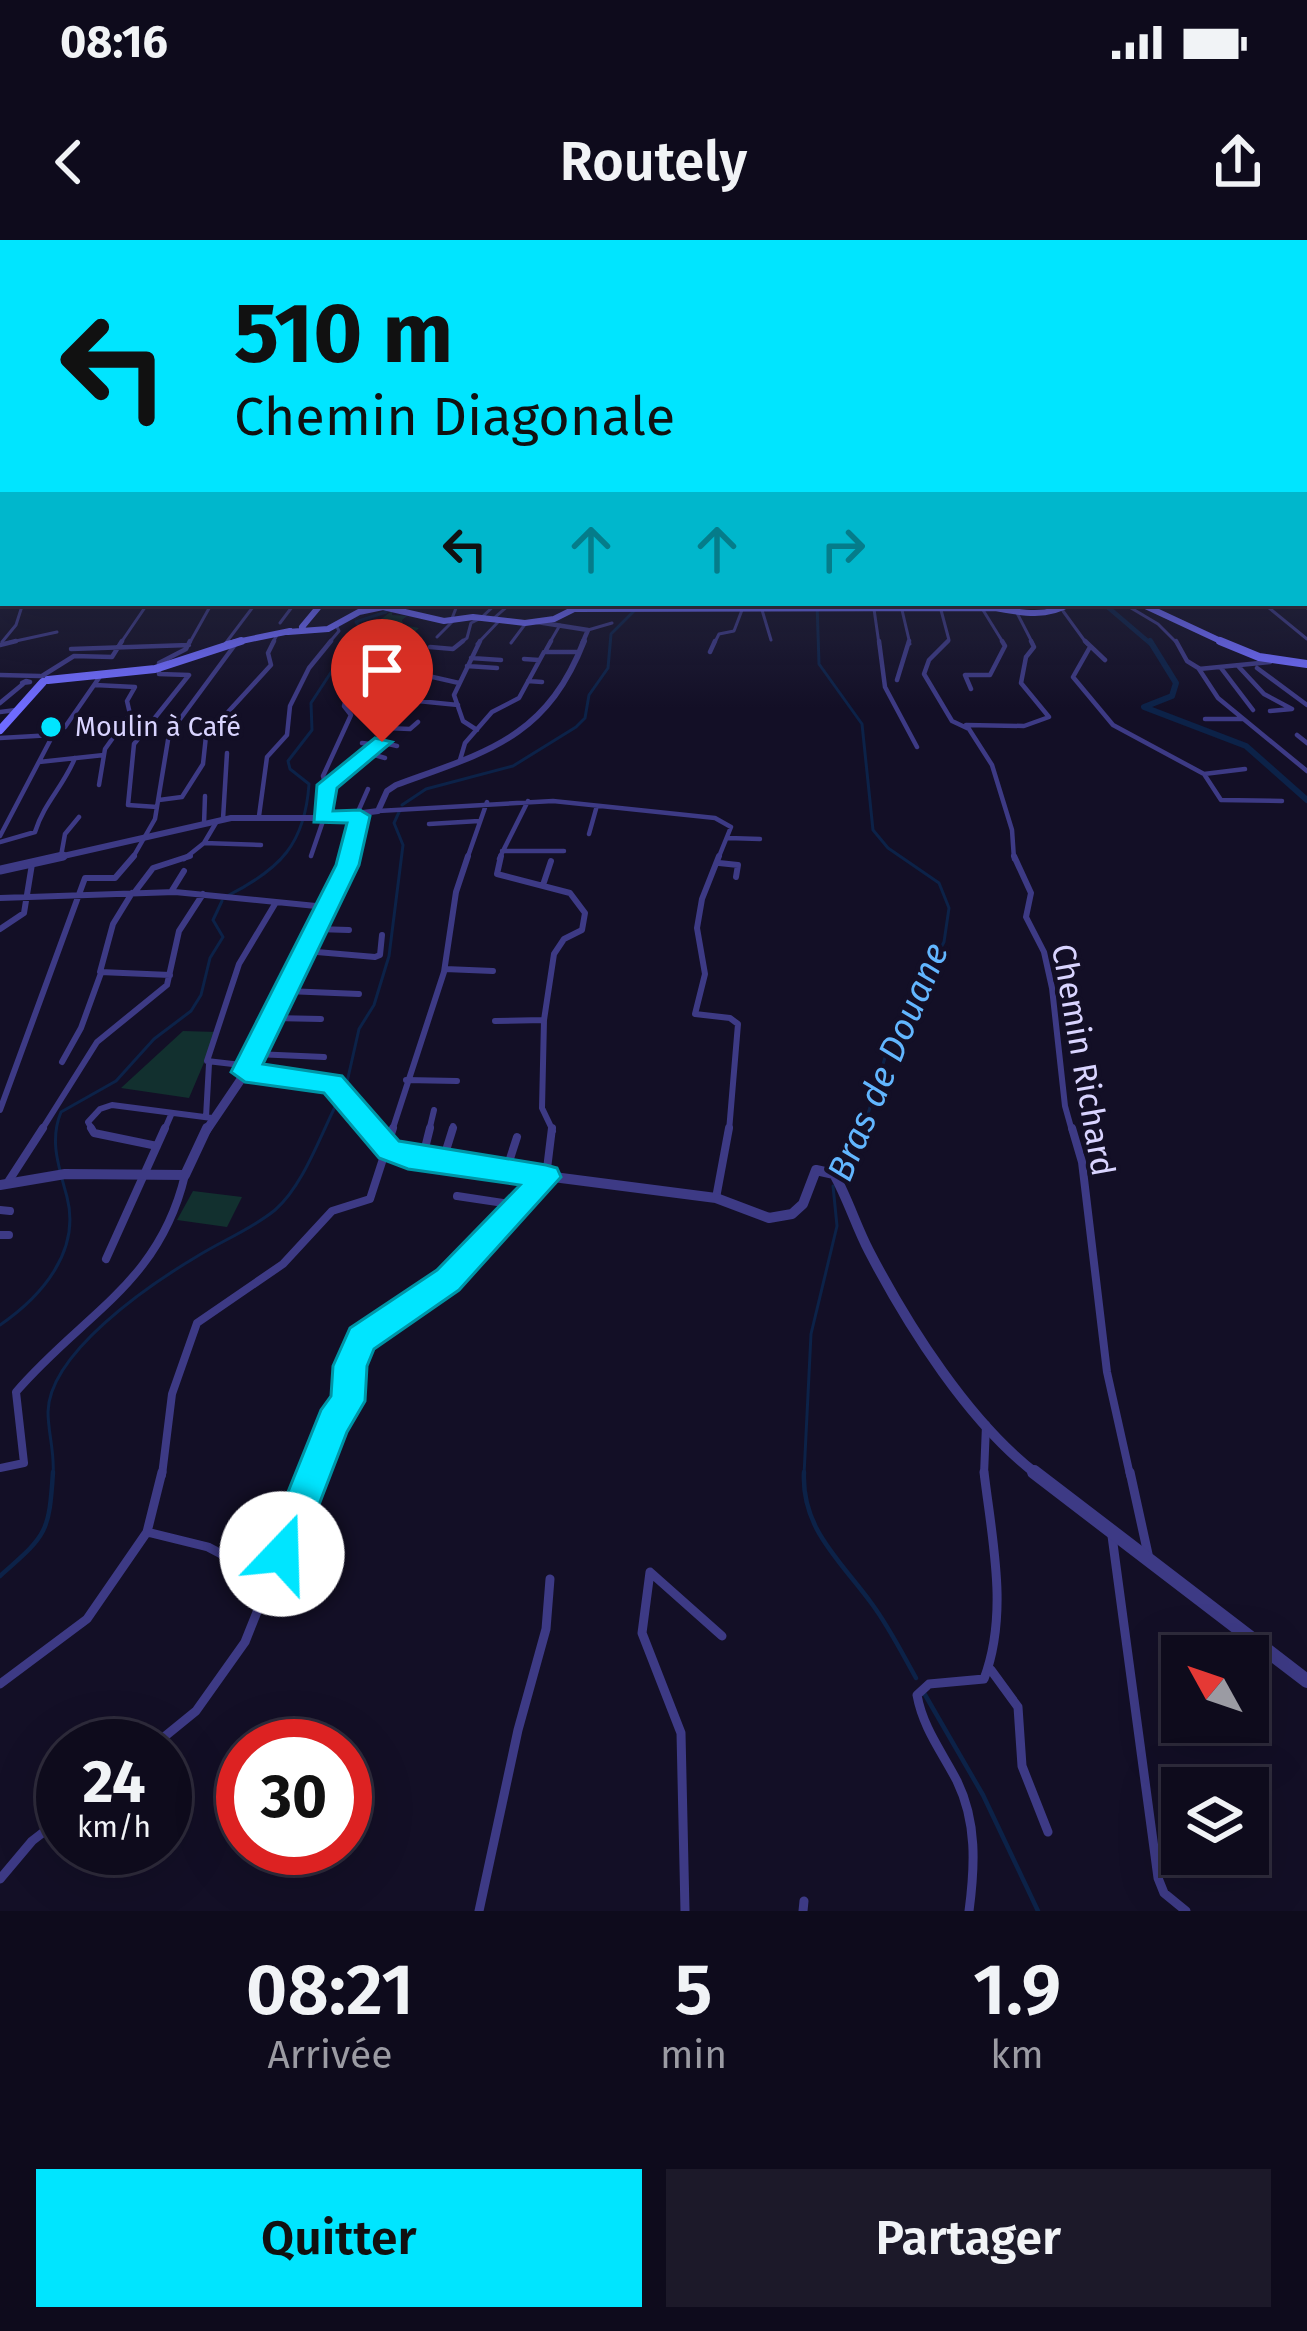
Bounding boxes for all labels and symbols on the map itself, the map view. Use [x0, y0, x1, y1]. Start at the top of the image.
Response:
pin [331, 619, 433, 742]
place label: Moulin à Café [75, 711, 241, 743]
marker: Moulin à Café [38, 714, 64, 740]
water label: Bras de Douane [818, 936, 958, 1188]
street label: Chemin Richard [1043, 941, 1123, 1179]
position arrow [219, 1491, 345, 1617]
north arrow [1161, 1635, 1269, 1743]
speed limit sign: 30 [216, 1719, 372, 1875]

